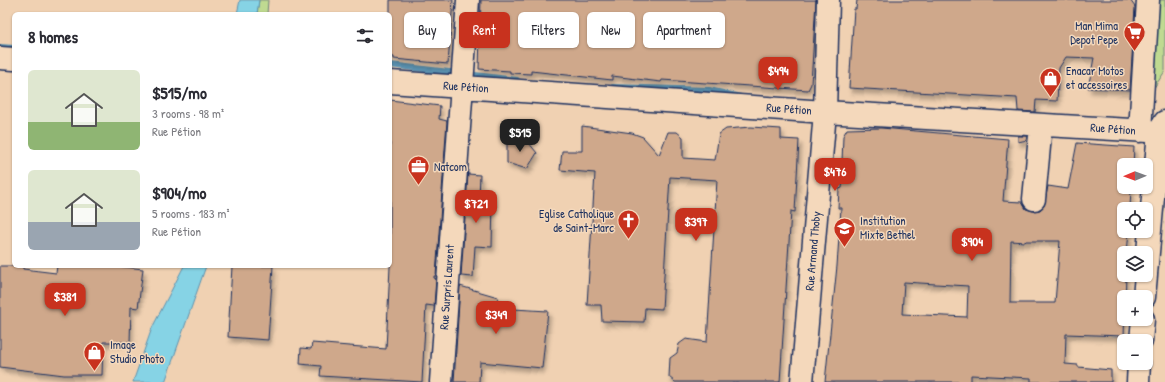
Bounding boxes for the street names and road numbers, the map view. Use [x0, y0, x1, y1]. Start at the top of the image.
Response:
street label: Rue Pétion [443, 76, 489, 97]
street label: Rue Pétion [766, 98, 812, 119]
street label: Rue Pétion [1090, 118, 1136, 139]
street label: Rue Armand Thoby [801, 211, 824, 291]
street label: Rue Surpris Laurent [435, 243, 458, 330]

